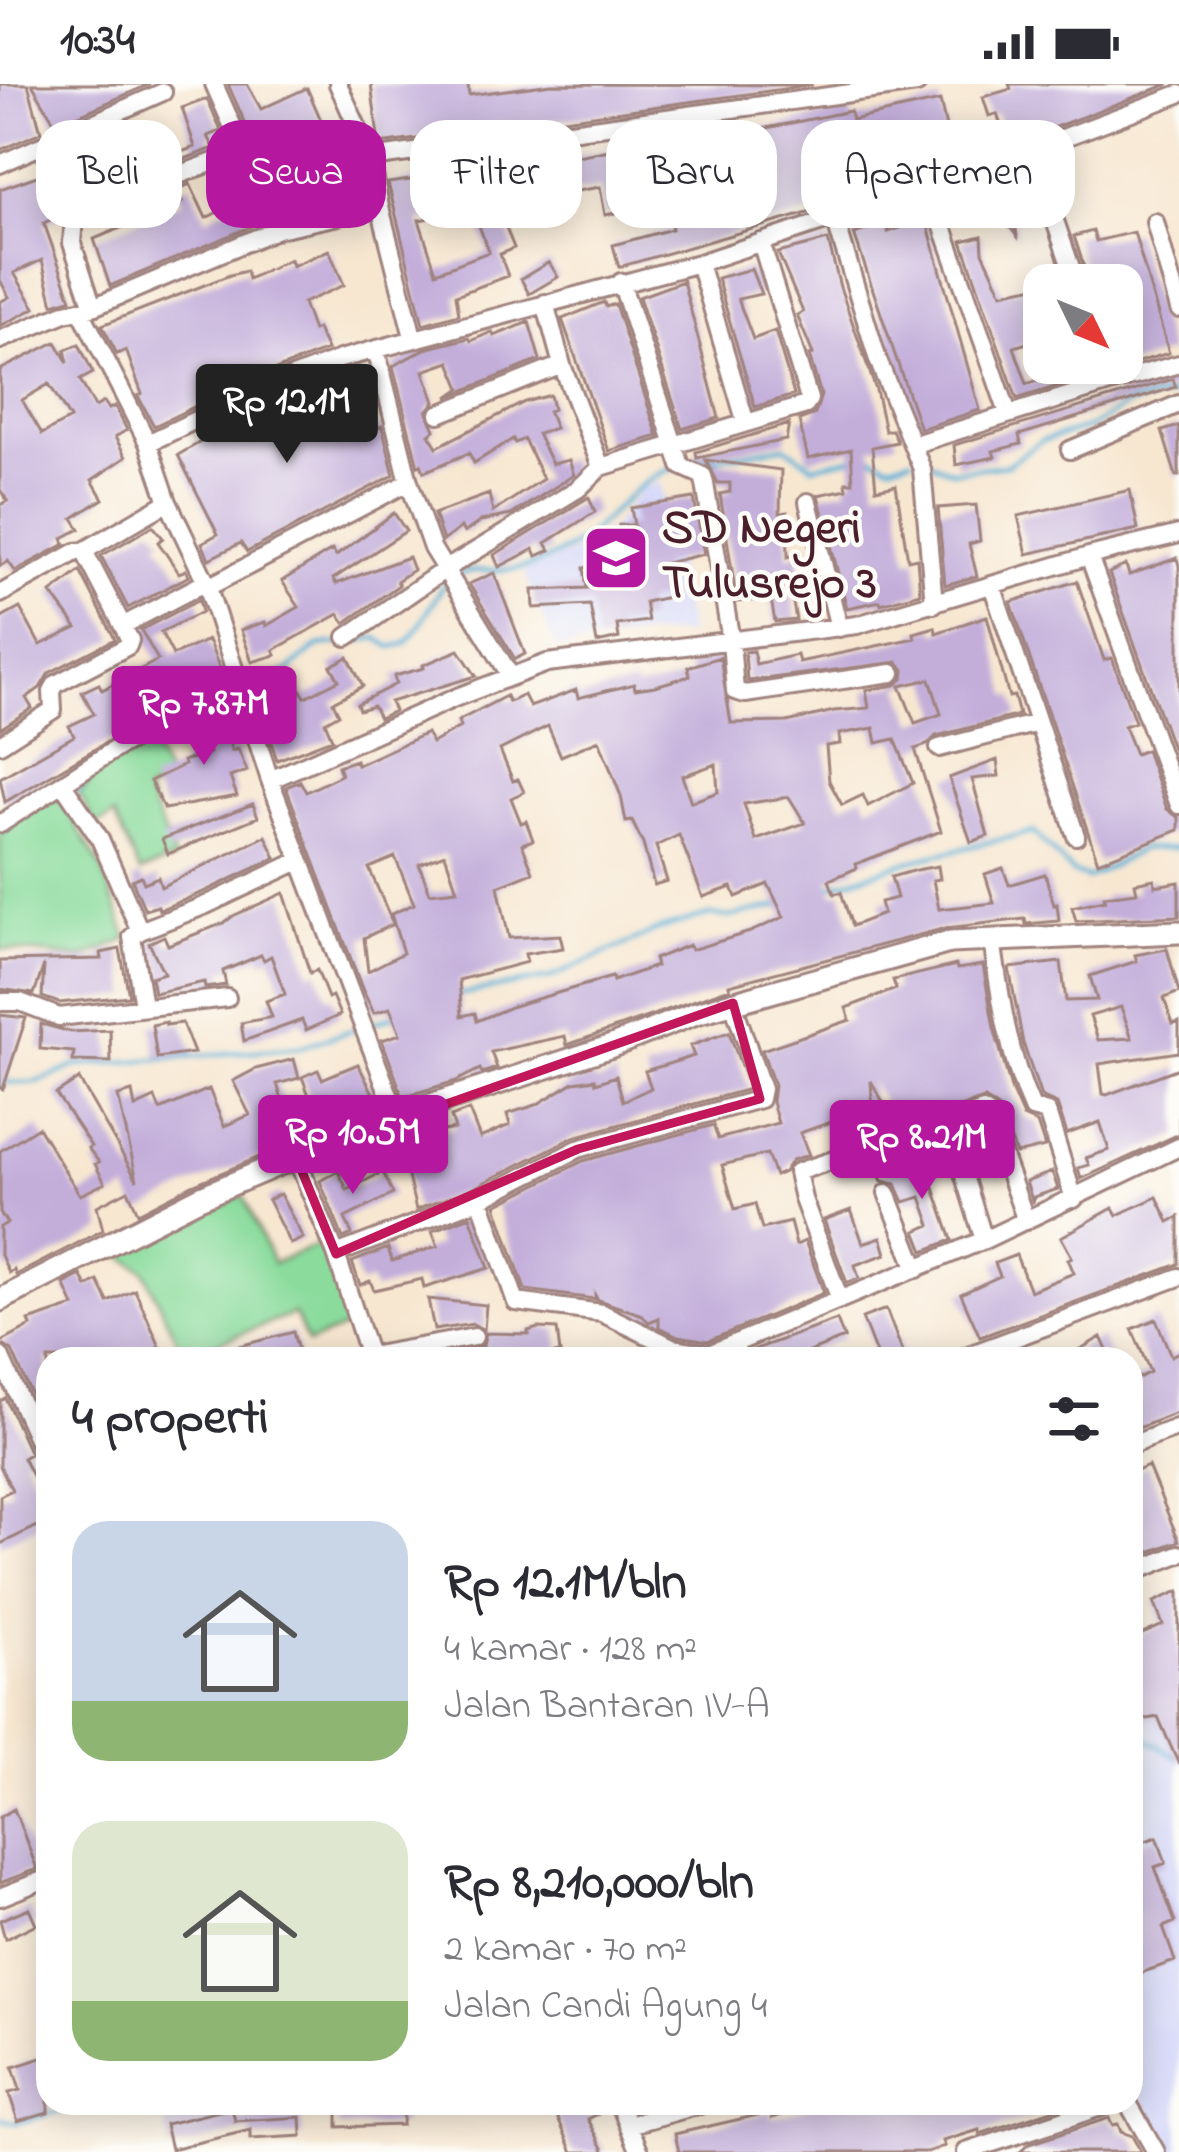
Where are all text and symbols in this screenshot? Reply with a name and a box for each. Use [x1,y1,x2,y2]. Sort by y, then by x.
text: 10:34 [60,9,135,75]
chip: Beli [36,120,182,228]
chip: Sewa [206,120,386,228]
chip: Filter [410,120,582,228]
chip: Baru [606,120,777,228]
chip: Apartemen [801,120,1075,228]
north arrow [1023,264,1143,384]
map controls [1023,264,1143,384]
pin: Rp 12.1M [163,364,411,466]
text: Rp 12.1M [223,374,351,431]
place label: SD Negeri Tulusrejo 3 [662,495,877,620]
school or university icon: SD Negeri Tulusrejo 3 [581,523,651,593]
pin: Rp 7.87M [80,666,328,768]
text: Rp 7.87M [139,676,269,733]
pin: Rp 10.5M [229,1095,477,1197]
pin: Rp 8.21M [798,1100,1046,1202]
text: Rp 10.5M [285,1105,421,1162]
text: Rp 8.21M [857,1110,987,1167]
text: 4 properti [72,1382,269,1457]
icon: filters [1041,1386,1107,1452]
text: Rp 12.1M/bln [444,1547,687,1622]
icon: home [168,1569,312,1713]
text: 4 kamar · 128 m² [444,1622,697,1679]
text: Jalan Bantaran IV-A [444,1679,770,1736]
text: Rp 8,210,000/bln [444,1847,754,1922]
icon: home [168,1869,312,2013]
text: 2 kamar · 70 m² [444,1922,687,1979]
text: Jalan Candi Agung 4 [444,1979,767,2036]

